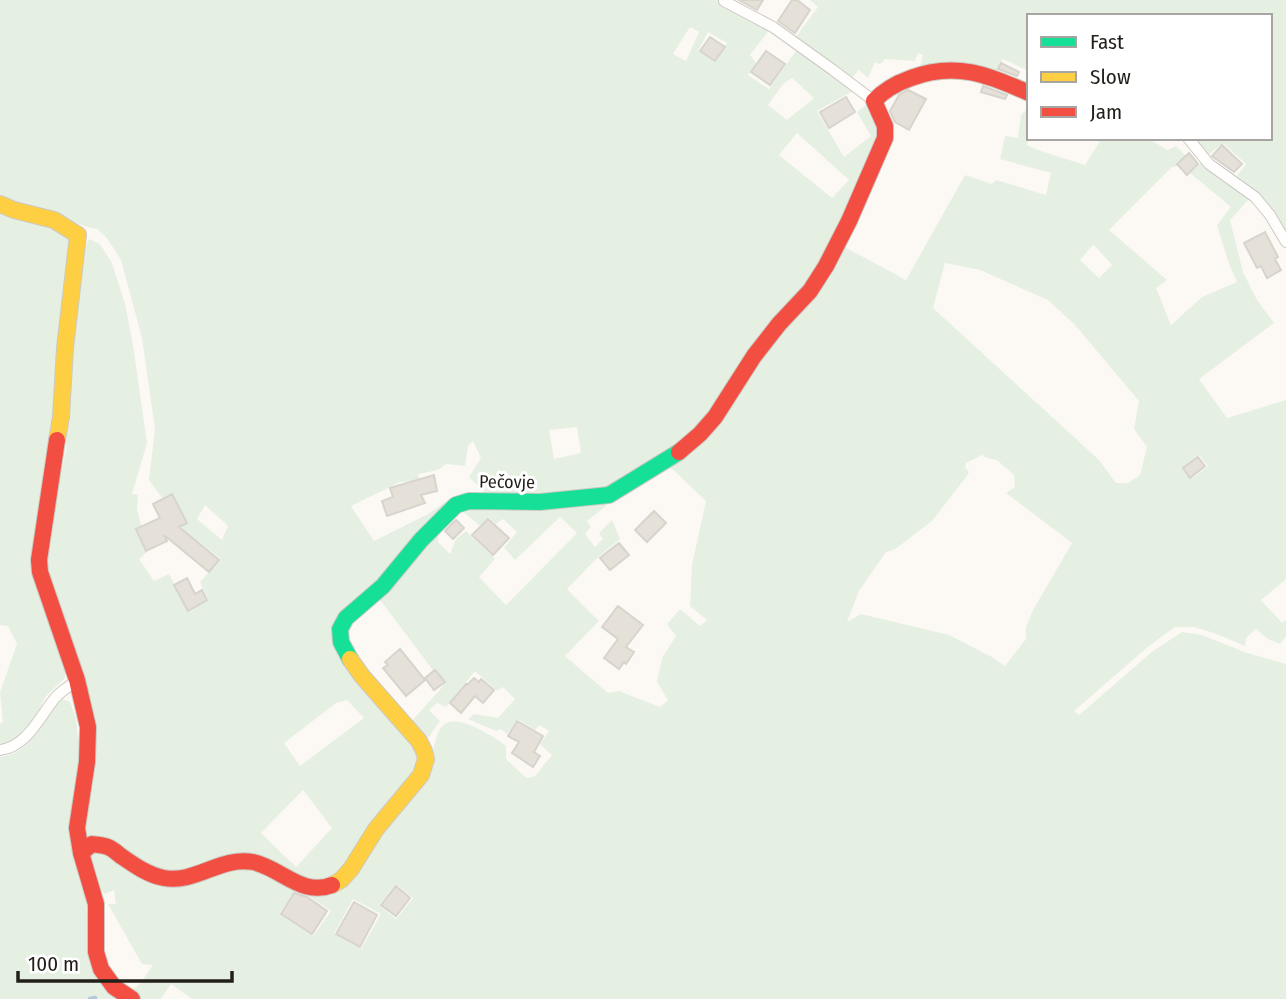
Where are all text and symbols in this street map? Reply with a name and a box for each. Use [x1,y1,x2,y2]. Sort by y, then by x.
legend [1027,14,1272,140]
text: Fast [1090,29,1124,55]
text: Slow [1090,64,1131,90]
text: Jam [1090,99,1122,125]
street label: Pečovje [479,471,535,493]
scale bar [18,940,231,984]
text: 100 m [28,951,79,977]

